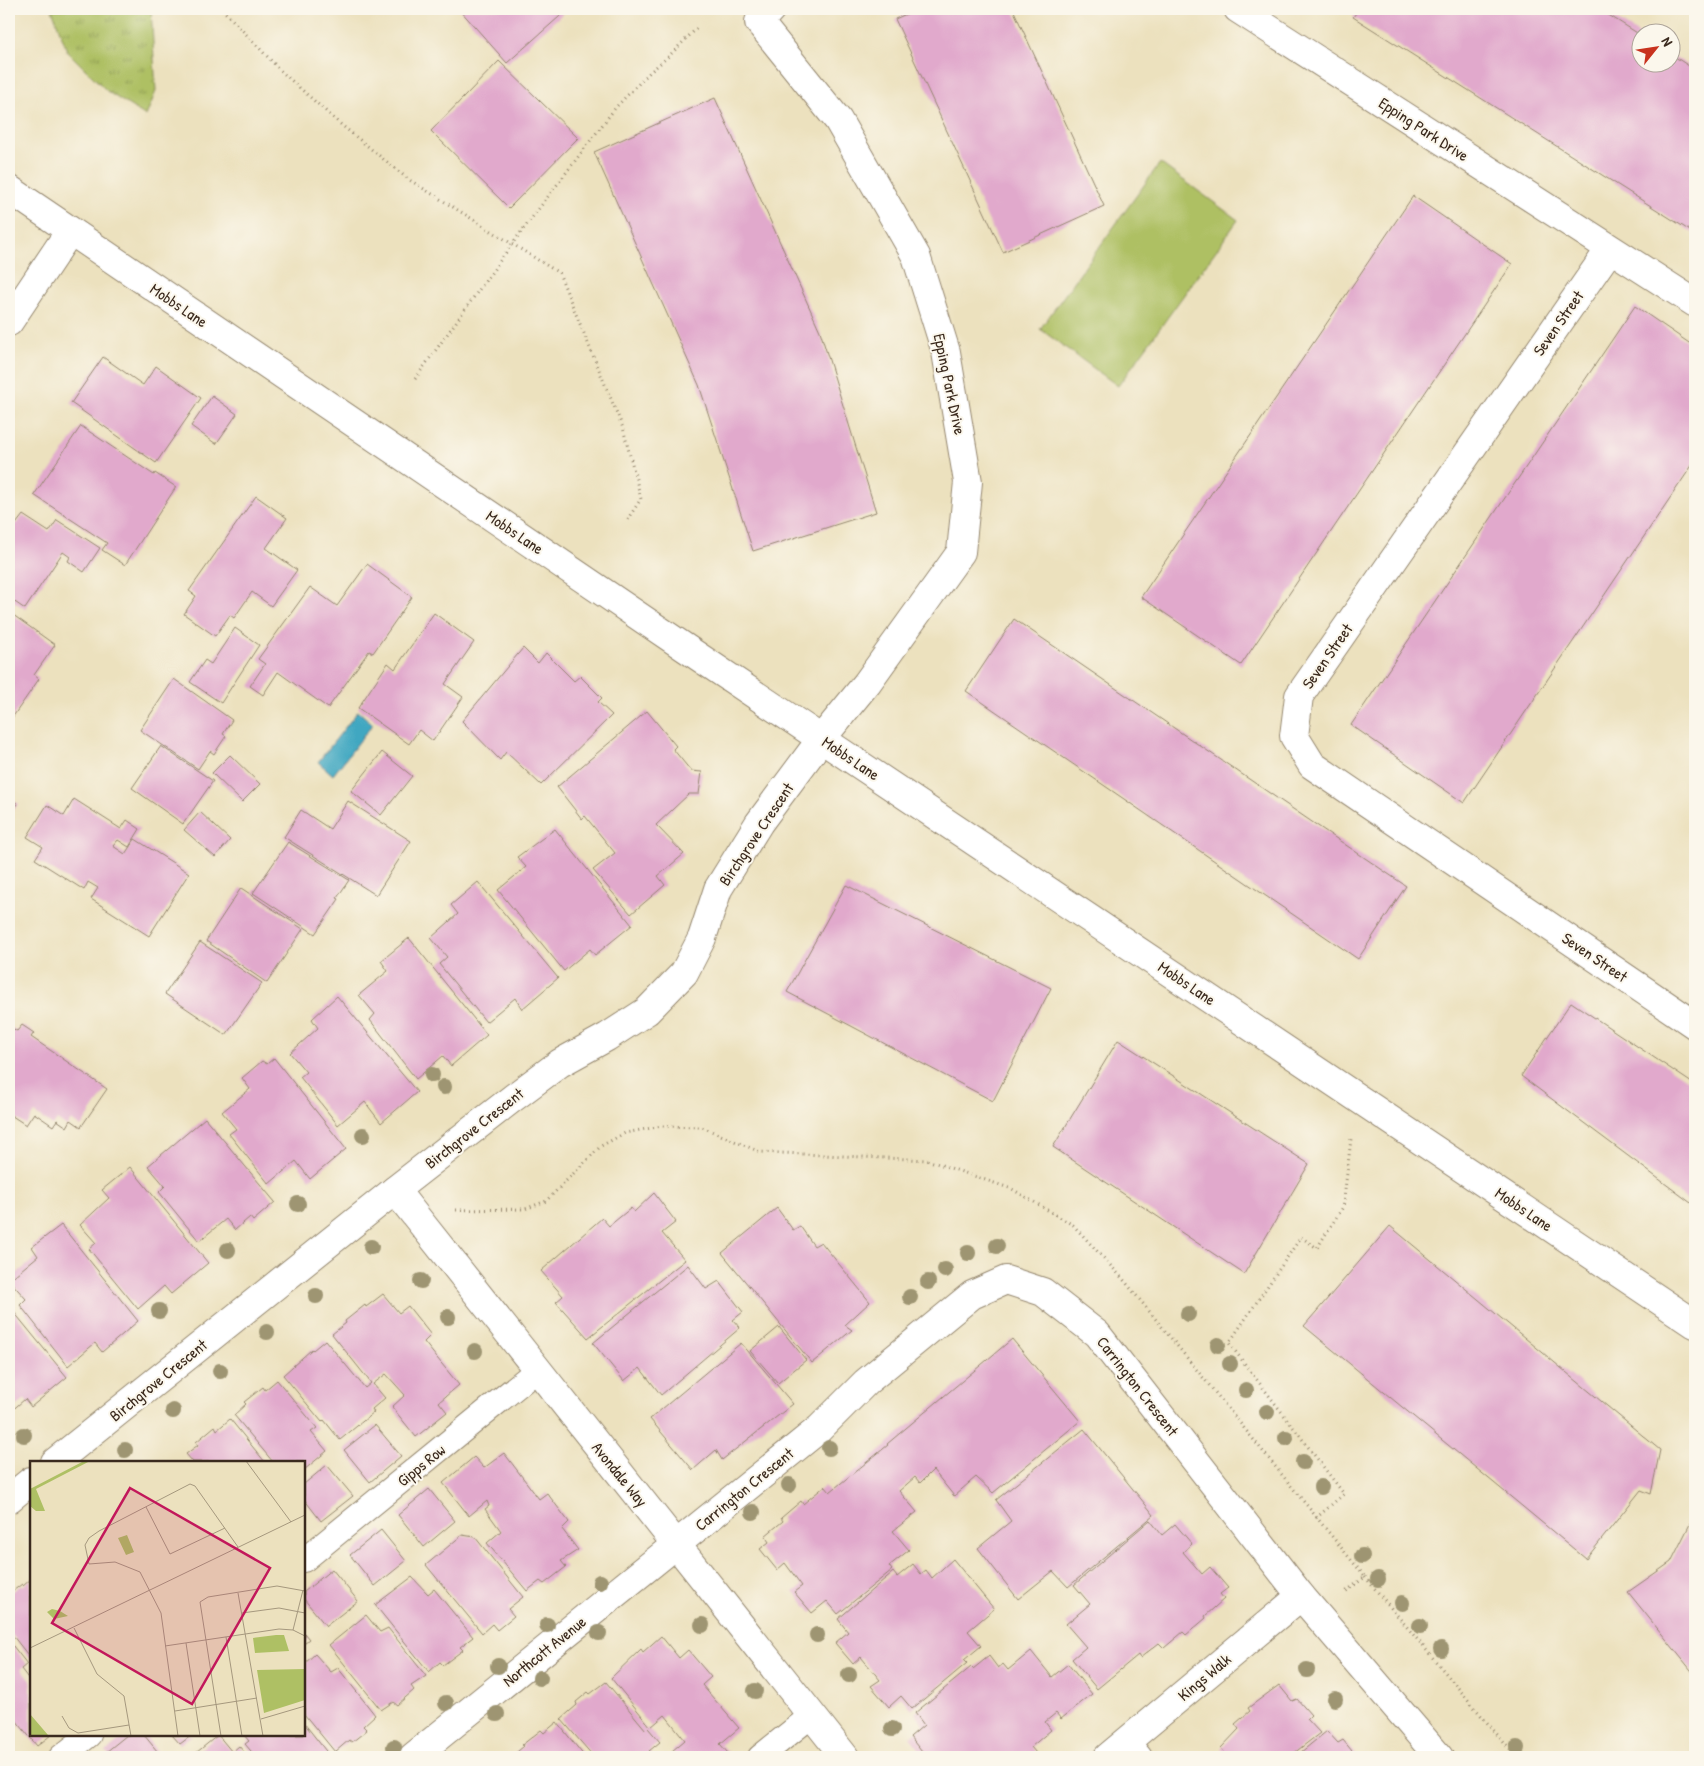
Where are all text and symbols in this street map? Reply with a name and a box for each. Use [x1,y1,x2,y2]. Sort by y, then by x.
north arrow [1632,22,1682,72]
text: N [1658,33,1678,50]
street label: Epping Park Drive [1375,92,1474,167]
street label: Mobbs Lane [146,278,213,333]
street label: Seven Street [1528,286,1589,360]
street label: Epping Park Drive [929,331,972,437]
street label: Mobbs Lane [482,505,549,560]
street label: Seven Street [1297,619,1358,693]
street label: Mobbs Lane [818,731,885,786]
street label: Birchgrove Crescent [713,778,799,890]
street label: Seven Street [1558,927,1633,987]
street label: Mobbs Lane [1154,956,1221,1011]
street label: Birchgrove Crescent [420,1082,528,1174]
street label: Mobbs Lane [1491,1182,1558,1237]
street label: Carrington Crescent [1092,1332,1184,1441]
street label: Birchgrove Crescent [105,1333,212,1426]
street label: Avondale Way [587,1437,653,1511]
street label: Gipps Row [392,1439,450,1491]
street label: Carrington Crescent [690,1442,798,1536]
inset map [30,1461,305,1736]
street label: Northcott Avenue [498,1610,591,1691]
street label: Kings Walk [1173,1648,1236,1706]

